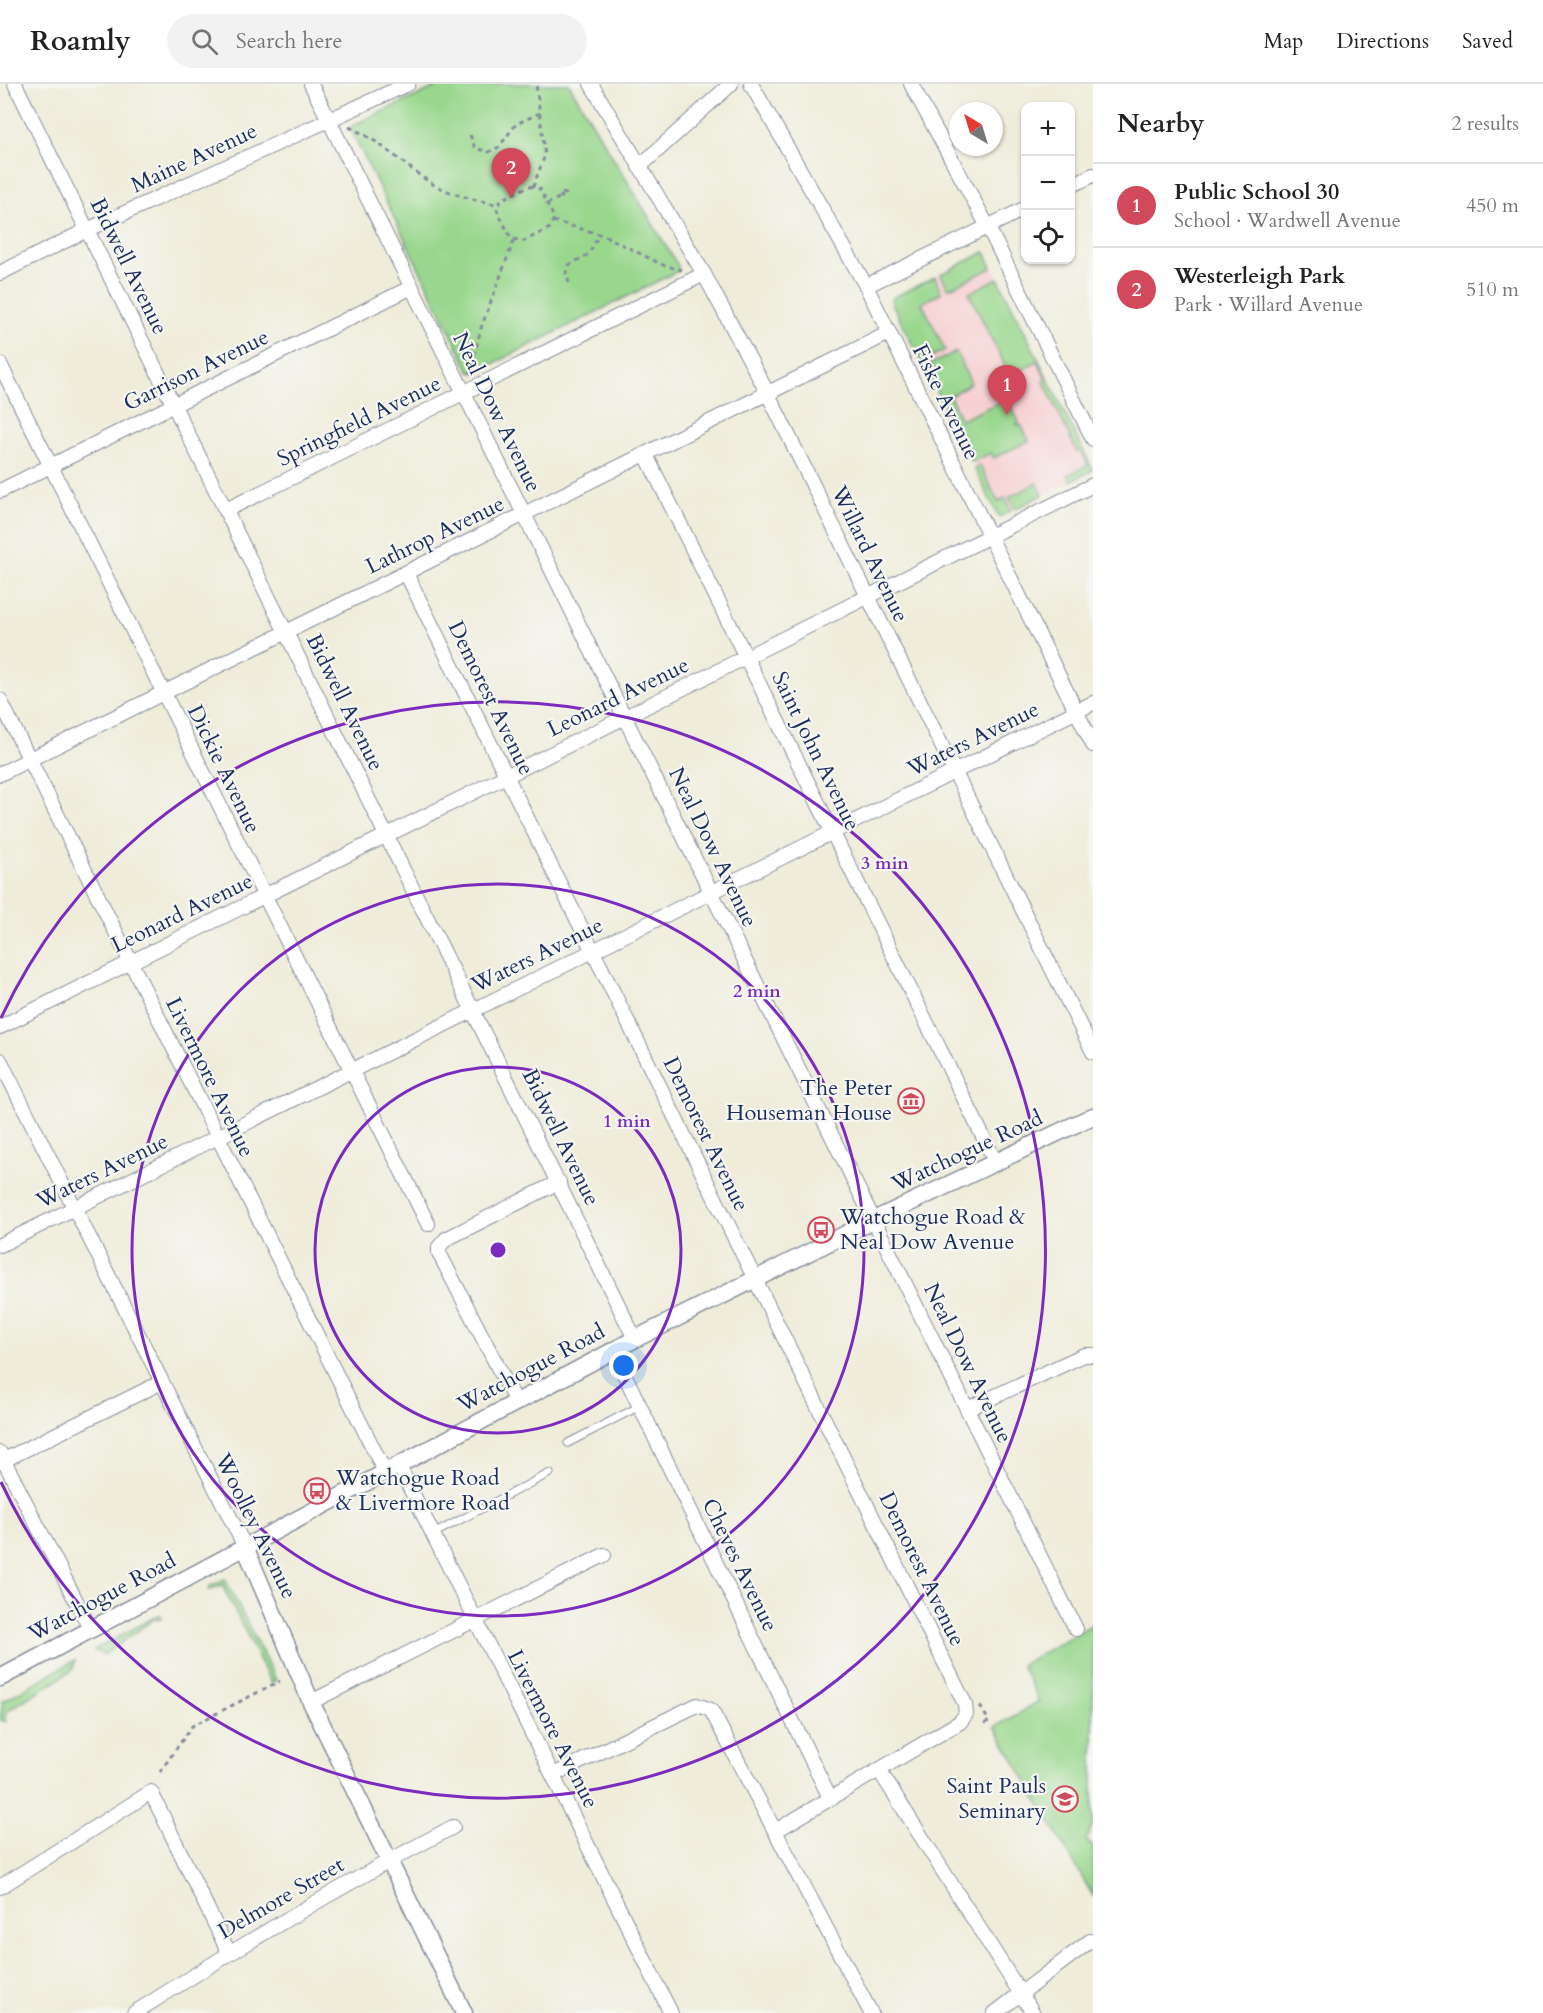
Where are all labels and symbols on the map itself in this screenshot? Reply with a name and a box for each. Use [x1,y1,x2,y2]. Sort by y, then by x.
north arrow [949,102,1003,156]
street label: Maine Avenue [126,116,262,200]
pin: 2 [492,148,530,198]
street label: Bidwell Avenue [83,192,175,340]
street label: Garrison Avenue [118,322,274,418]
street label: Neal Dow Avenue [445,327,549,497]
street label: Fiske Avenue [905,339,987,465]
pin: 1 [988,366,1026,415]
street label: Springfield Avenue [272,368,446,474]
street label: Willard Avenue [824,480,916,627]
street label: Lathrop Avenue [361,488,509,582]
street label: Demorest Avenue [441,616,541,780]
street label: Bidwell Avenue [299,628,391,776]
street label: Leonard Avenue [542,650,694,744]
street label: Saint John Avenue [765,667,867,835]
street label: Waters Avenue [901,694,1044,784]
street label: Dickie Avenue [180,700,268,838]
street label: Neal Dow Avenue [661,762,765,932]
text: 3 min [861,851,909,876]
street label: Leonard Avenue [106,866,258,960]
street label: Waters Avenue [465,910,608,1000]
text: 2 min [733,979,781,1004]
street label: Livermore Avenue [158,992,262,1162]
street label: Demorest Avenue [656,1052,756,1216]
street label: Bidwell Avenue [515,1063,607,1211]
place label: The Peter Houseman House [726,1073,893,1128]
museum icon: The Peter Houseman House [896,1086,926,1116]
street label: Watchogue Road [886,1103,1048,1200]
text: 1 min [603,1109,651,1134]
street label: Waters Avenue [30,1126,173,1216]
place label: Watchogue Road & Neal Dow Avenue [839,1202,1026,1257]
bus stop icon: Watchogue Road & Neal Dow Avenue [806,1215,836,1245]
centre of rings [488,1240,508,1260]
street label: Neal Dow Avenue [916,1278,1020,1448]
street label: Watchogue Road [451,1316,610,1420]
your location [609,1351,638,1380]
street label: Woolley Avenue [207,1447,304,1604]
place label: Watchogue Road & Livermore Road [335,1463,510,1518]
bus stop icon: Watchogue Road & Livermore Road [302,1476,332,1506]
street label: Demorest Avenue [872,1487,972,1651]
street label: Cheves Avenue [695,1493,785,1637]
street label: Watchogue Road [22,1545,181,1649]
street label: Livermore Avenue [500,1644,606,1814]
place label: Saint Pauls Seminary [946,1771,1046,1826]
school or university icon: Saint Pauls Seminary [1050,1784,1080,1814]
street label: Delmore Street [213,1850,350,1946]

